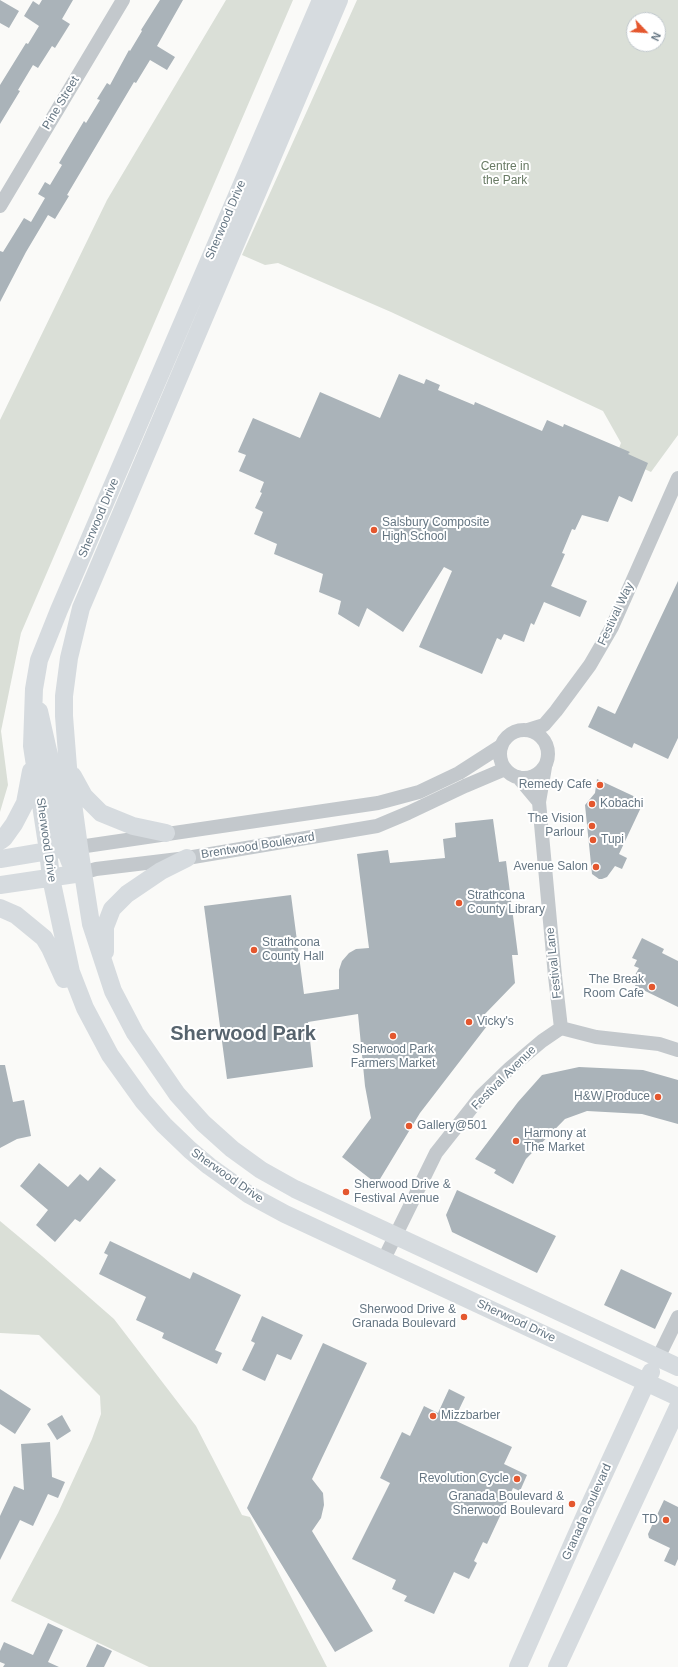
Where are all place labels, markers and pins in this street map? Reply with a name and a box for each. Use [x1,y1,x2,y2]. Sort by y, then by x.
place label: Salsbury Composite High School [382,516,489,544]
marker: Salsbury Composite High School [369,525,379,535]
place label: Remedy Cafe [519,778,592,792]
marker: Remedy Cafe [595,780,605,790]
place label: Kobachi [600,797,643,811]
marker: Kobachi [587,799,597,809]
place label: The Vision Parlour [528,812,584,840]
marker: The Vision Parlour [587,821,597,831]
place label: Tupi [601,833,624,847]
marker: Tupi [588,835,598,845]
place label: Avenue Salon [513,860,588,874]
marker: Avenue Salon [591,862,601,872]
place label: Strathcona County Library [467,889,545,917]
marker: Strathcona County Library [454,898,464,908]
place label: Strathcona County Hall [262,936,324,964]
marker: Strathcona County Hall [249,945,259,955]
place label: The Break Room Cafe [583,973,644,1001]
marker: The Break Room Cafe [647,982,657,992]
place label: Vicky's [477,1015,514,1029]
marker: Vicky's [464,1017,474,1027]
marker: Sherwood Park Farmers Market [388,1031,398,1041]
place label: Sherwood Park Farmers Market [351,1043,435,1071]
place label: H&W Produce [574,1090,650,1104]
marker: H&W Produce [653,1092,663,1102]
place label: Gallery@501 [417,1119,487,1133]
marker: Gallery@501 [404,1121,414,1131]
place label: Harmony at The Market [524,1127,586,1155]
marker: Harmony at The Market [511,1136,521,1146]
place label: Sherwood Drive & Festival Avenue [354,1178,451,1206]
marker: Sherwood Drive & Festival Avenue [341,1187,351,1197]
place label: Sherwood Drive & Granada Boulevard [352,1303,456,1331]
marker: Sherwood Drive & Granada Boulevard [459,1312,469,1322]
place label: Mizzbarber [441,1409,500,1423]
marker: Mizzbarber [428,1411,438,1421]
place label: Revolution Cycle [419,1472,509,1486]
marker: Revolution Cycle [512,1474,522,1484]
place label: Granada Boulevard & Sherwood Boulevard [449,1490,564,1518]
marker: Granada Boulevard & Sherwood Boulevard [567,1499,577,1509]
place label: TD [642,1513,658,1527]
marker: TD [661,1515,671,1525]

